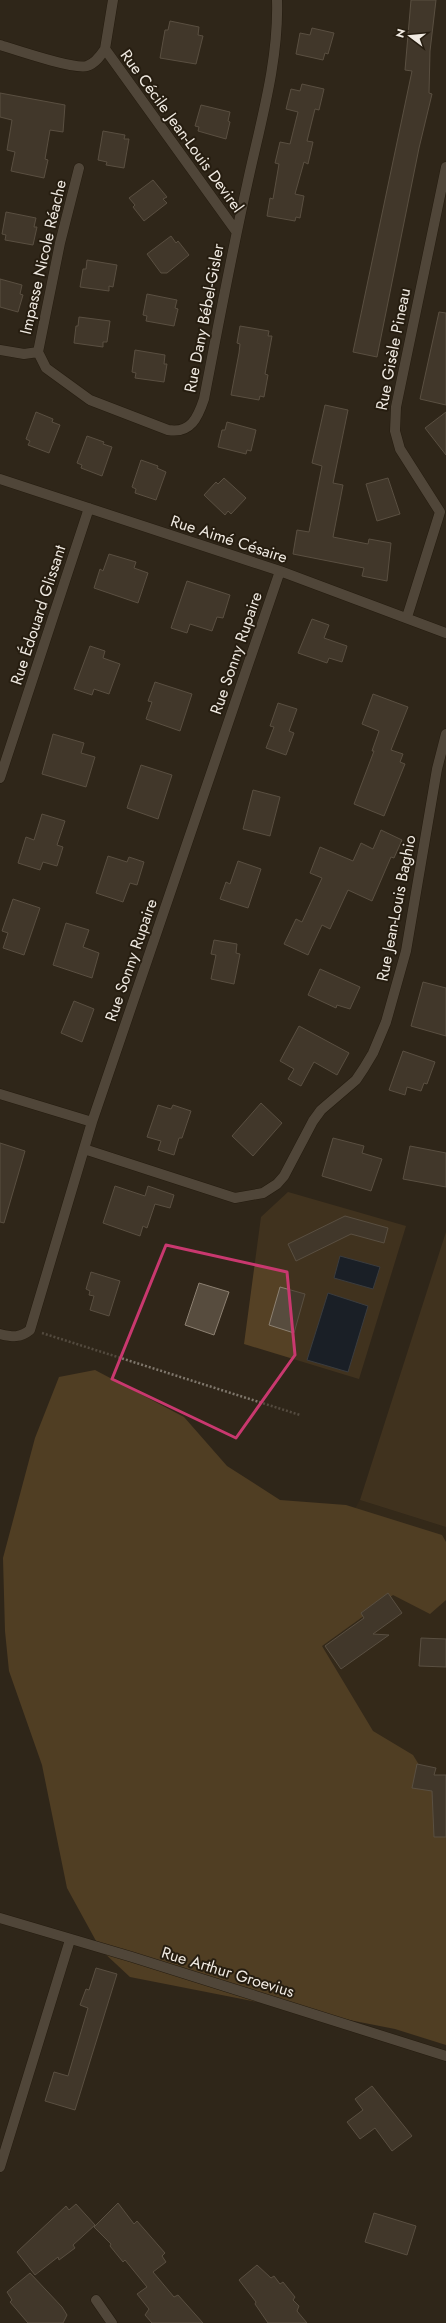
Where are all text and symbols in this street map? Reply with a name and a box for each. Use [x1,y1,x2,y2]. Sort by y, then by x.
north arrow [390,16,430,56]
text: N [391,27,409,40]
street label: Rue Cécile Jean-Louis Devirel [115,45,249,217]
street label: Impasse Nicole Réache [14,177,72,337]
street label: Rue Dany Bébel-Gisler [178,241,230,394]
street label: Rue Gisèle Pineau [370,286,416,412]
street label: Rue Aimé Césaire [168,509,290,569]
street label: Rue Édouard Glissant [5,542,71,688]
street label: Rue Sonny Rupaire [204,589,268,717]
street label: Rue Jean-Louis Baghio [371,833,422,983]
street label: Rue Sonny Rupaire [99,896,163,1024]
street label: Rue Arthur Groevius [159,1941,297,2003]

